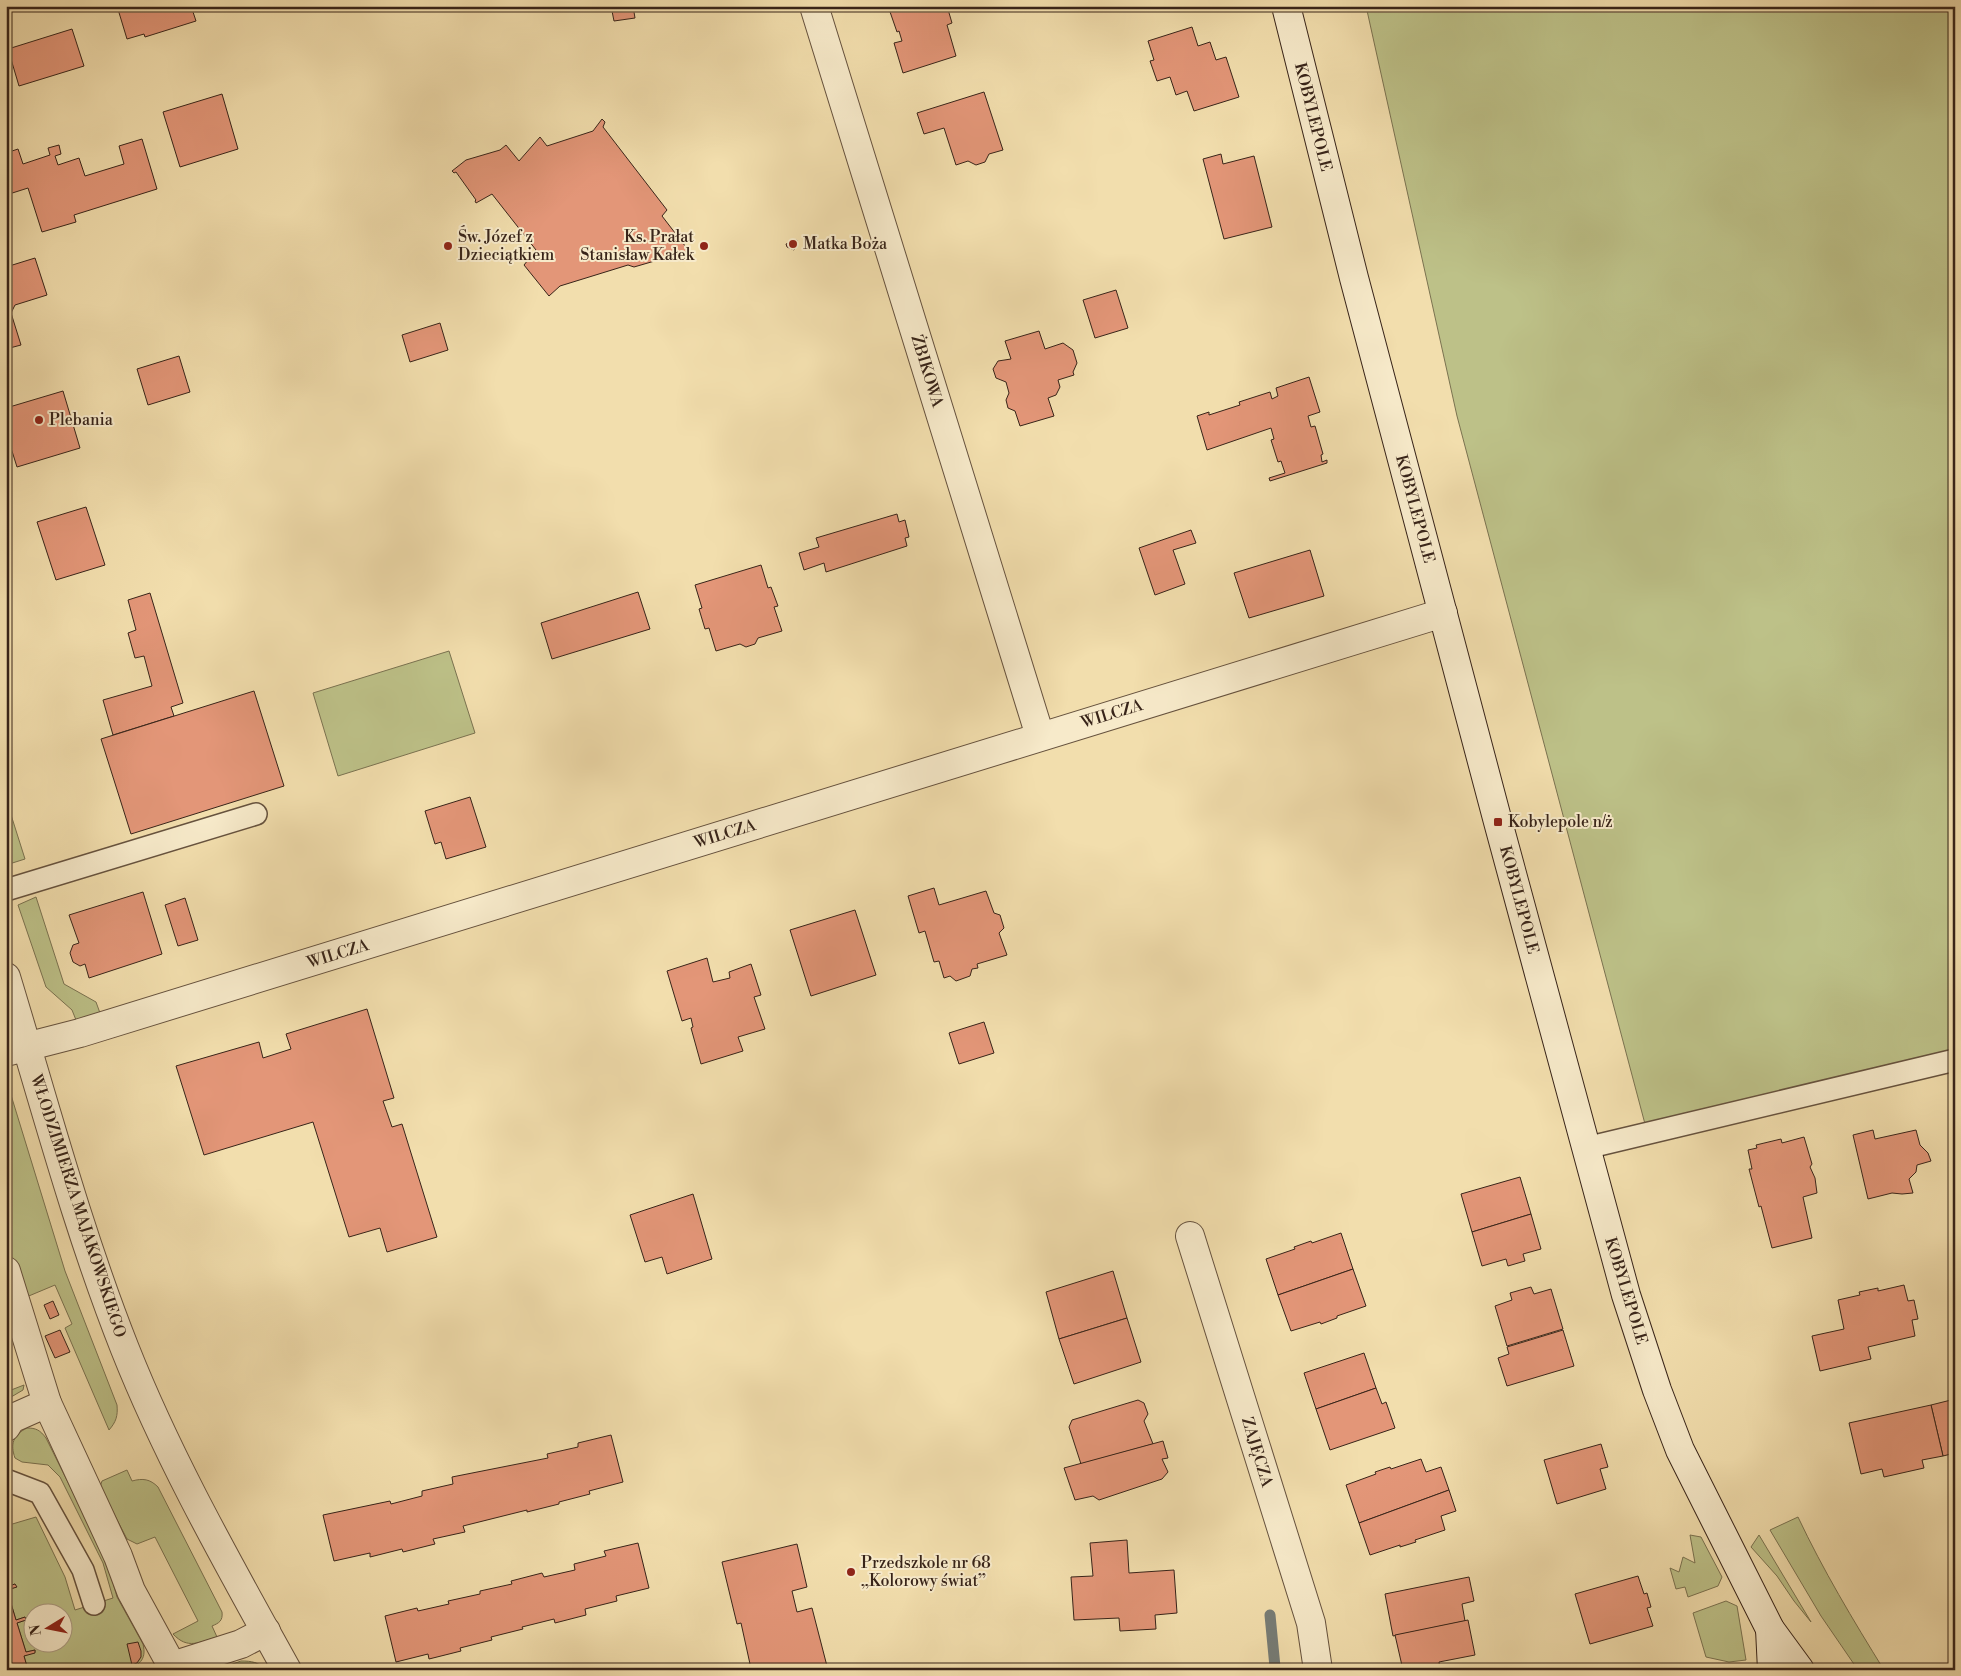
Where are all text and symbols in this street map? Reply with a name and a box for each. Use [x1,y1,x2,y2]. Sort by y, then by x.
street label: KOBYLEPOLE [1290,61,1336,173]
place label: Św. Józef z Dzieciątkiem [458,225,554,265]
place label: Ks. Prałat Stanisław Kałek [580,227,696,265]
place label: Matka Boża [803,234,888,254]
marker: Matka Boża [787,238,799,250]
marker: Św. Józef z Dzieciątkiem [442,240,454,252]
marker: Ks. Prałat Stanisław Kałek [698,240,710,252]
street label: ŻBIKOWA [907,332,950,411]
place label: Plebania [49,410,114,430]
marker: Plebania [33,414,45,426]
street label: KOBYLEPOLE [1391,453,1439,565]
street label: WILCZA [1078,695,1146,733]
place label: Kobylepole n/ż [1508,812,1613,832]
street label: WILCZA [691,815,759,853]
marker: Kobylepole n/ż [1492,816,1504,828]
street label: KOBYLEPOLE [1495,844,1543,956]
street label: WILCZA [304,935,372,973]
street label: WŁODZIMIERZA MAJAKOWSKIEGO [26,1071,130,1340]
street label: KOBYLEPOLE [1600,1235,1652,1347]
street label: ZAJĘCZA [1237,1415,1277,1490]
place label: Przedszkole nr 68 „Kolorowy świat” [861,1553,991,1591]
marker: Przedszkole nr 68 „Kolorowy świat” [845,1566,857,1578]
north arrow [22,1604,72,1654]
text: N [26,1623,46,1637]

